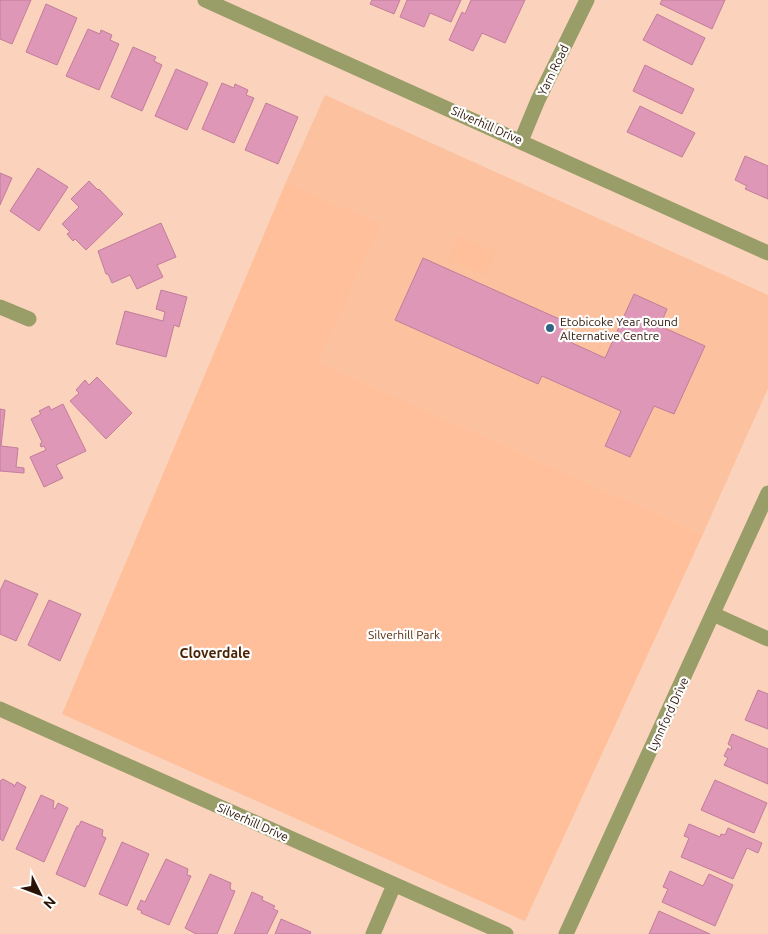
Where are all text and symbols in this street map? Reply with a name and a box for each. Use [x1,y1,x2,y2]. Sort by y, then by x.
street label: Yarn Road [535,43,571,97]
street label: Silverhill Drive [449,104,525,146]
place label: Etobicoke Year Round Alternative Centre [560,315,678,342]
marker: Etobicoke Year Round Alternative Centre [544,322,556,334]
park label: Silverhill Park [368,628,440,641]
district label: Cloverdale [180,645,250,661]
street label: Lynnford Drive [645,675,691,753]
street label: Silverhill Drive [215,801,291,843]
north arrow [15,869,65,919]
text: N [40,893,59,912]

